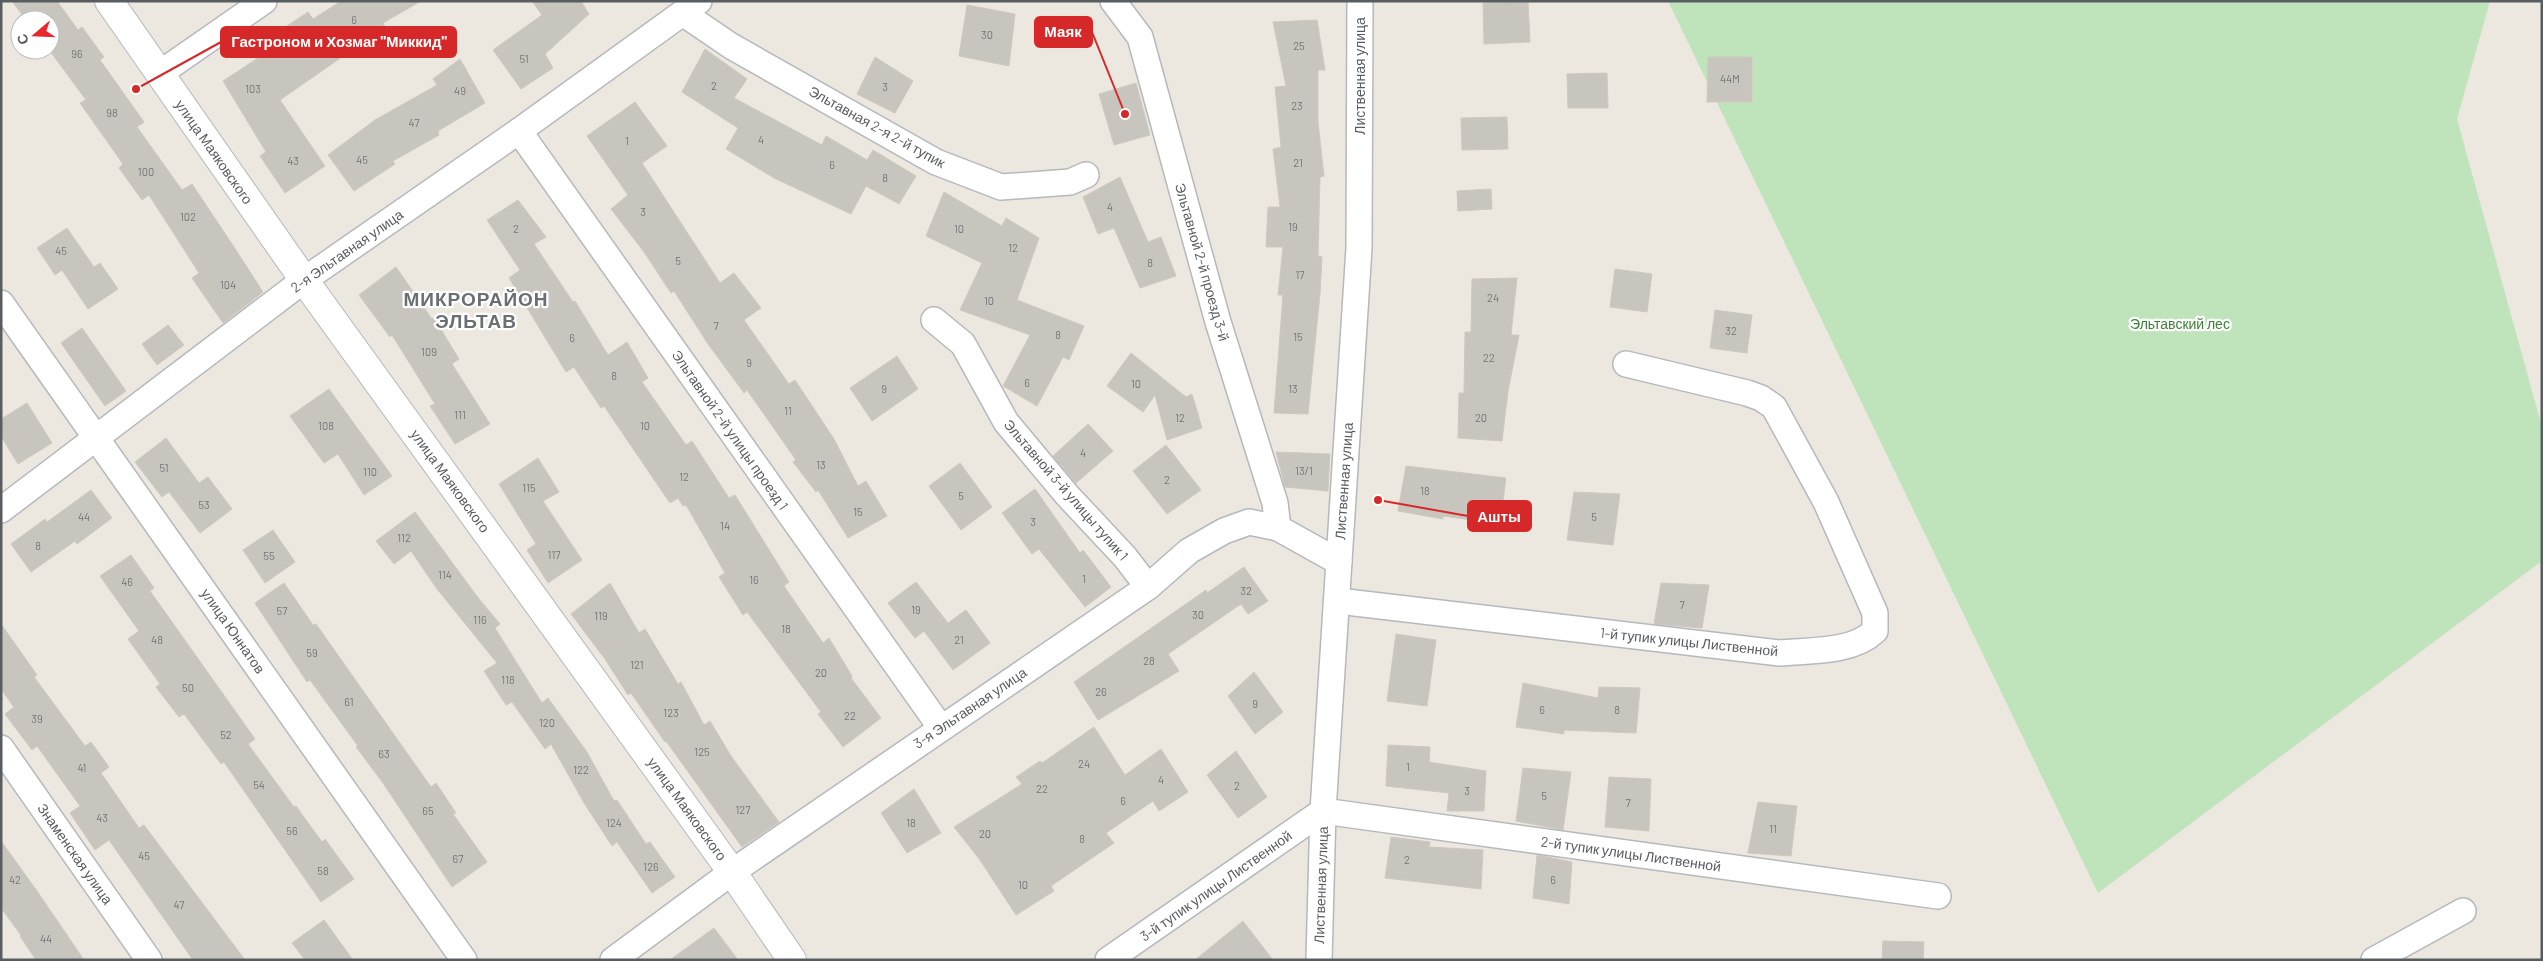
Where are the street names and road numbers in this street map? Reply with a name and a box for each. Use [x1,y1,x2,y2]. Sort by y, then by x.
street label: Лиственная улица [1351,17,1368,135]
street label: Эльтавная 2-я 2-й тупик [806,82,949,172]
street label: улица Маяковского [172,96,257,207]
street label: Эльтавной 2-й проезд 3-й [1172,181,1233,343]
street label: 2-я Эльтавная улица [287,205,406,296]
street label: Эльтавной 2-й улицы проезд 1 [669,346,792,513]
street label: Эльтавной 3-й улицы тупик 1 [1000,416,1132,564]
street label: Лиственная улица [1331,422,1356,540]
street label: улица Маяковского [407,426,494,536]
street label: улица Юннатов [198,585,269,676]
street label: 1-й тупик улицы Лиственной [1599,624,1779,659]
street label: 3-я Эльтавная улица [910,663,1030,752]
street label: улица Маяковского [644,754,731,864]
street label: Знаменская улица [34,800,117,908]
street label: Лиственная улица [1310,826,1331,944]
street label: 3-й тупик улицы Лиственной [1137,827,1295,945]
street label: 2-й тупик улицы Лиственной [1540,832,1722,875]

